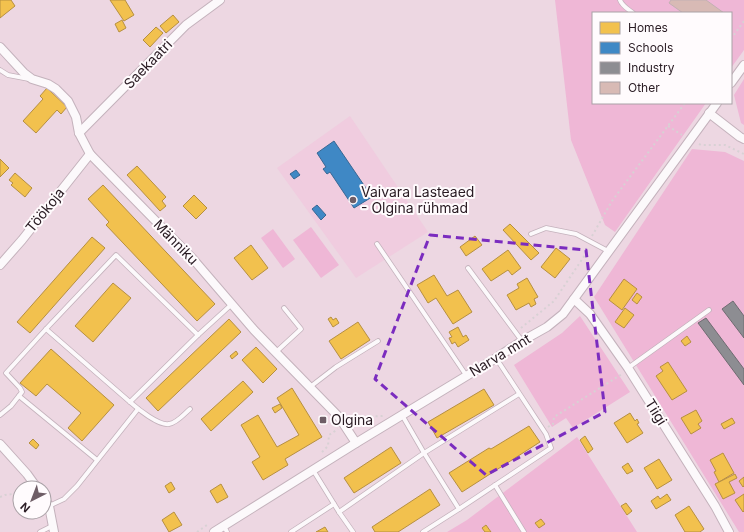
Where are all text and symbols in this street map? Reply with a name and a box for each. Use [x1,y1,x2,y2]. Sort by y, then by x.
legend [592,12,732,104]
text: Homes [628,20,668,35]
street label: Saekaatri [120,35,175,92]
text: Schools [628,40,673,55]
text: Industry [628,60,675,75]
text: Other [628,80,660,95]
place label: Vaivara Lasteaed - Olgina rühmad [361,183,474,216]
street label: Töökoja [22,184,68,235]
marker: Vaivara Lasteaed - Olgina rühmad [348,195,358,205]
street label: Männiku [151,215,202,268]
street label: Narva mnt [466,329,534,380]
street label: Tiigi [642,395,671,428]
place label: Olgina [331,411,373,428]
marker: Olgina [318,415,328,425]
north arrow [12,480,52,520]
text: N [18,499,33,515]

